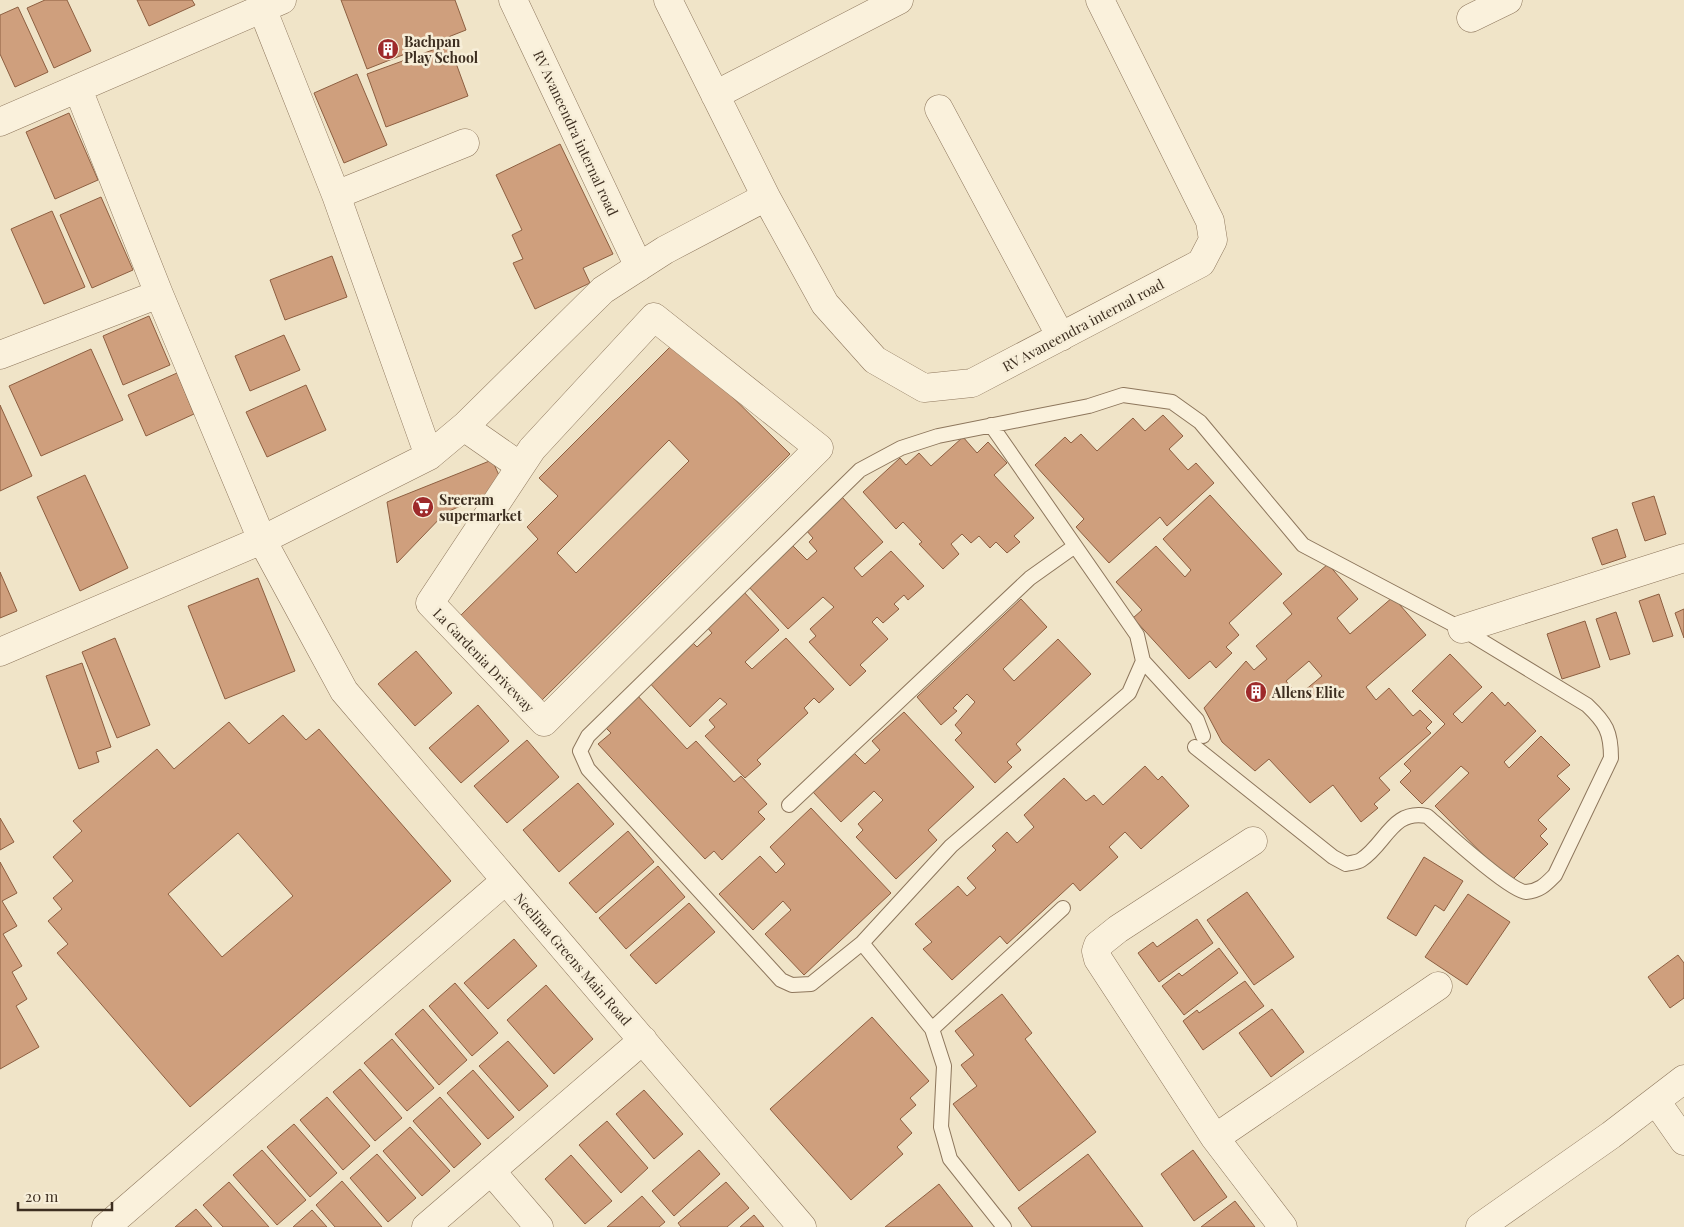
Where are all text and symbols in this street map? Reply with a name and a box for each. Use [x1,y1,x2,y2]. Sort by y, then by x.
place label: Bachpan Play School [404,32,479,67]
building icon: Bachpan Play School [376,37,400,61]
street label: RV Avaneendra internal road [529,47,623,219]
street label: RV Avaneendra internal road [999,274,1167,376]
place label: Sreeram supermarket [439,490,522,525]
supermarket icon: Sreeram supermarket [411,495,435,519]
street label: La Gardenia Driveway [429,604,539,716]
building icon: Allens Elite [1244,680,1268,704]
place label: Allens Elite [1271,683,1345,702]
street label: Neelima Greens Main Road [510,889,636,1029]
scale bar [18,1180,111,1212]
text: 20 m [25,1186,59,1206]

